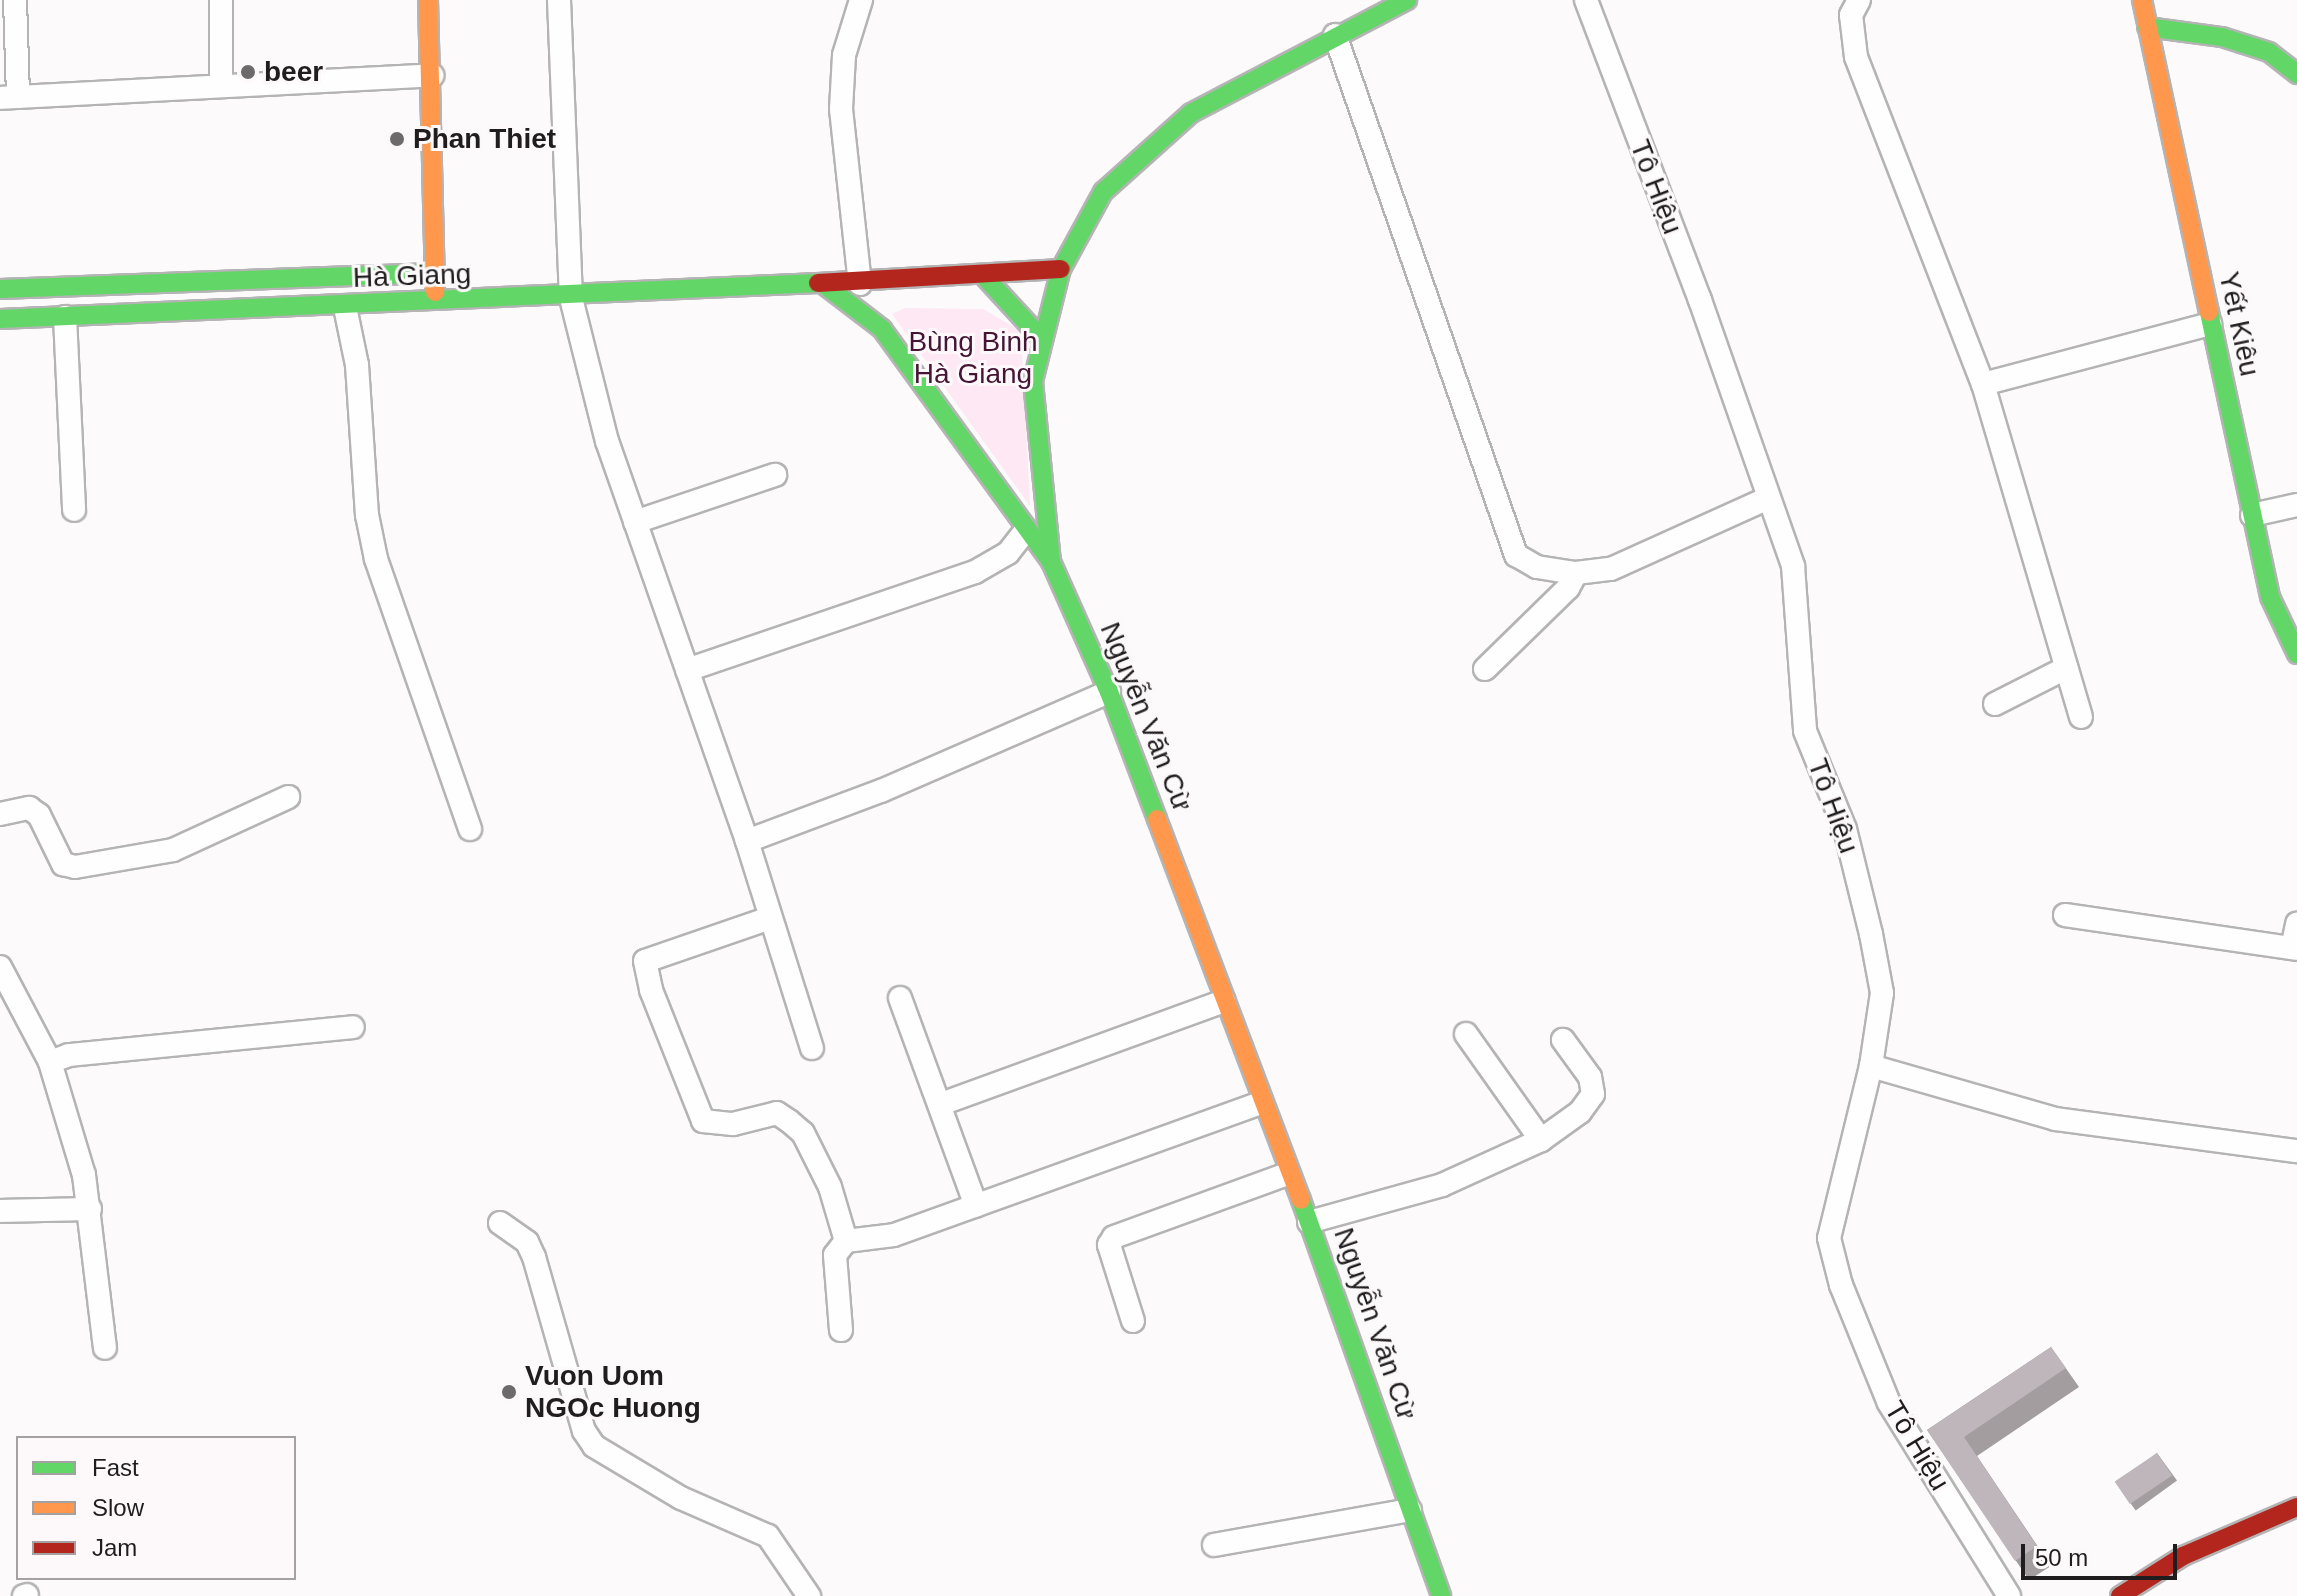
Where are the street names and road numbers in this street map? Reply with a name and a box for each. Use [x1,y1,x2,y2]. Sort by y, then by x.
street label: Tô Hiệu [1623,135,1689,239]
street label: Hà Giang [352,257,472,295]
street label: Yết Kiêu [2212,269,2266,379]
street label: Nguyễn Văn Cừ [1093,618,1199,816]
street label: Tô Hiệu [1800,754,1866,858]
street label: Nguyễn Văn Cừ [1326,1224,1424,1424]
street label: Tô Hiệu [1877,1395,1957,1497]

